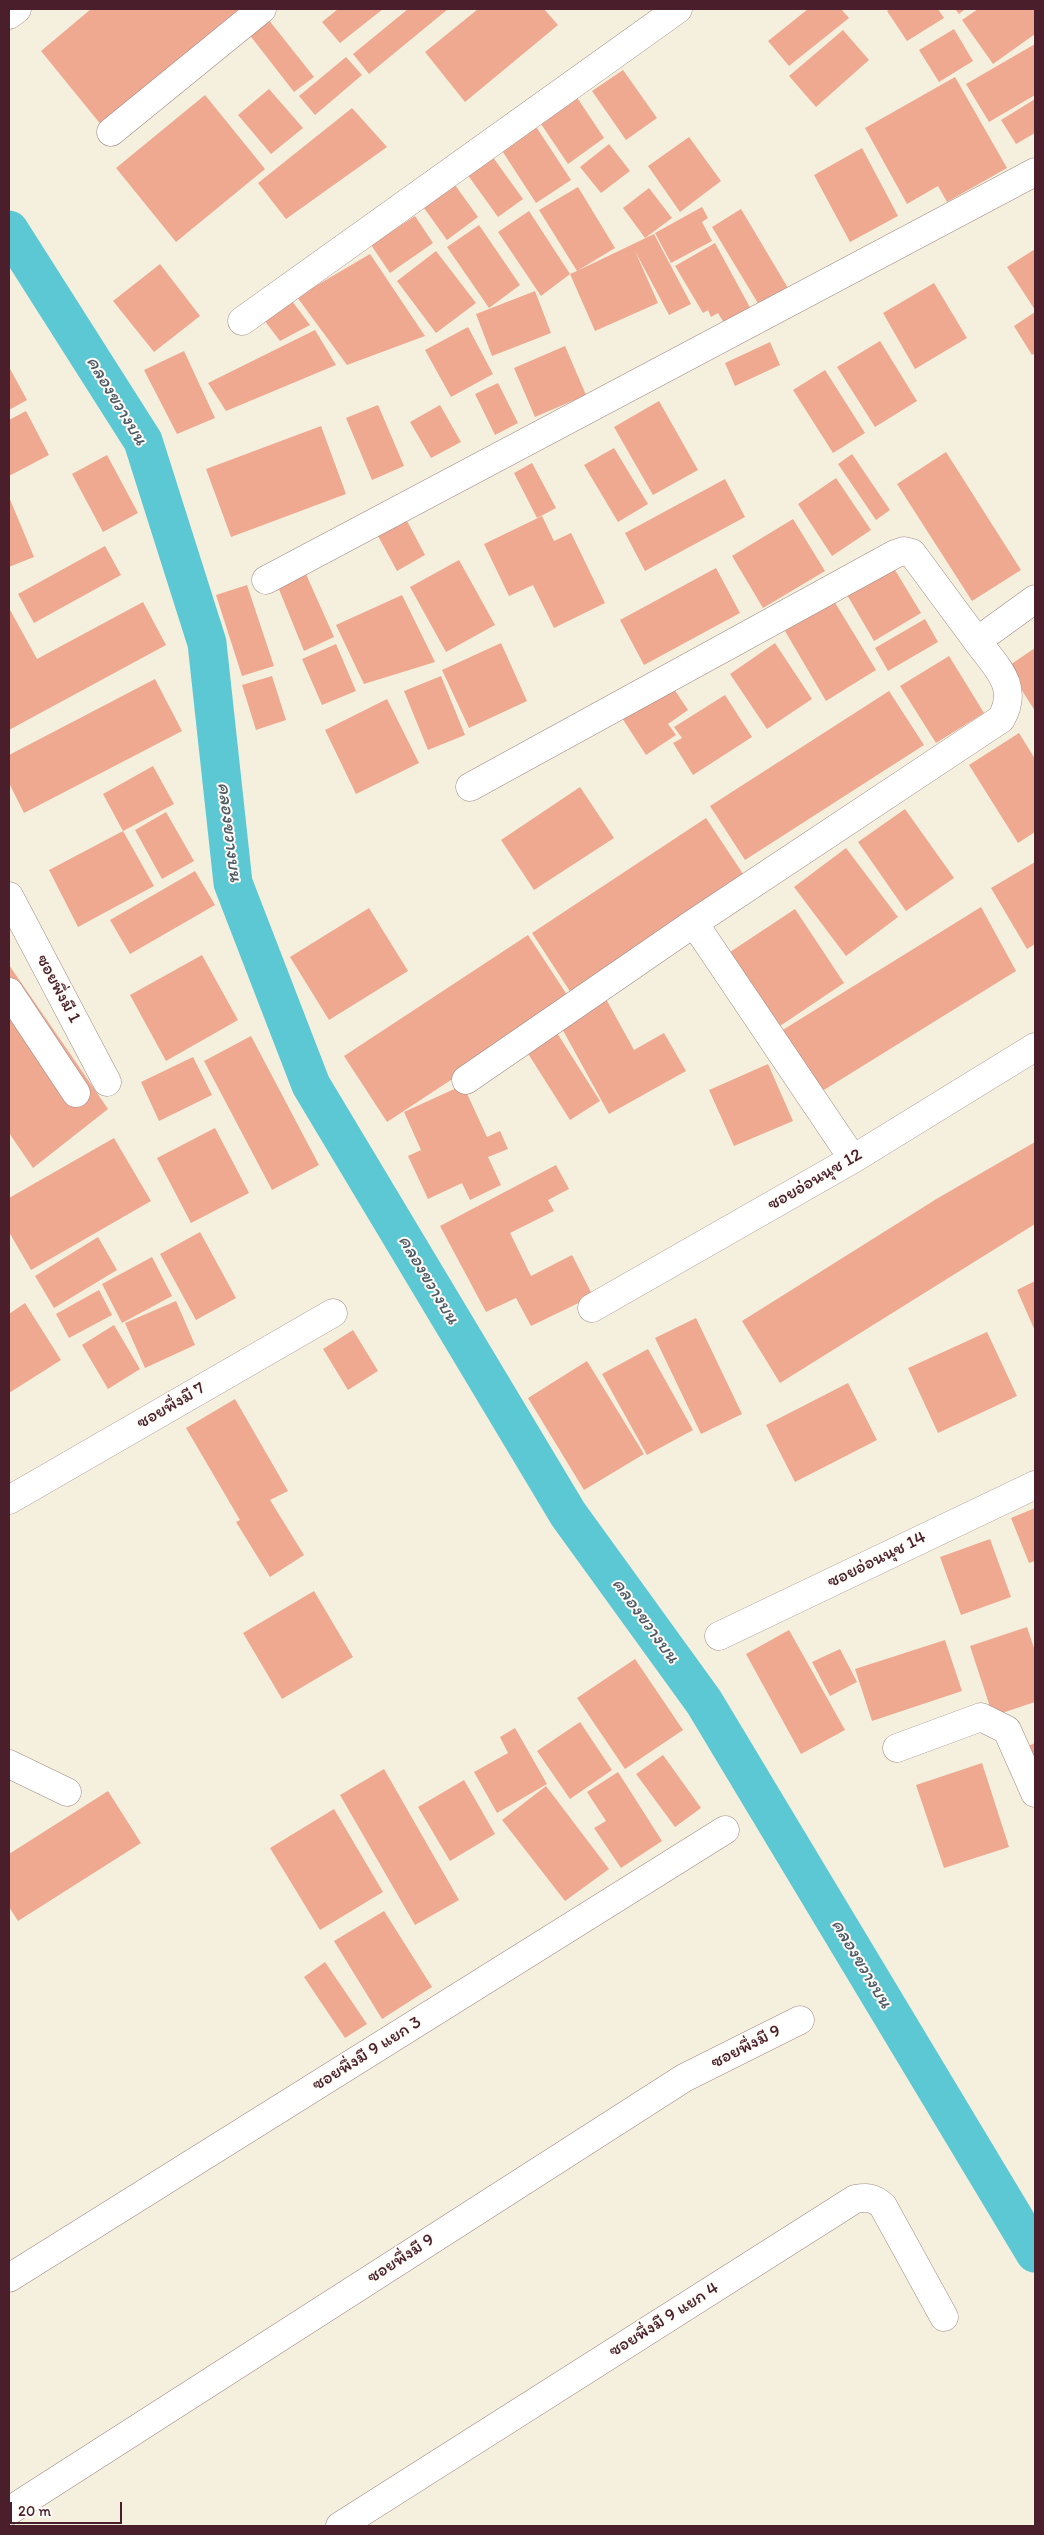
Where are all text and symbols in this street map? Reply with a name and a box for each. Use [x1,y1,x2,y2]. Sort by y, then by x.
water label: คลองขวางบน [80,352,152,450]
water label: คลองขวางบน [212,781,246,883]
street label: ซอยพึ่งมี 1 [31,951,85,1027]
street label: ซอยอ่อนนุช 12 [764,1144,866,1216]
water label: คลองขวางบน [392,1231,464,1329]
street label: ซอยพึ่งมี 7 [133,1378,209,1434]
street label: ซอยอ่อนนุช 14 [824,1527,930,1593]
water label: คลองขวางบน [606,1574,684,1668]
water label: คลองขวางบน [825,1915,897,2013]
street label: ซอยพึ่งมี 9 แยก 3 [308,2012,426,2096]
street label: ซอยพึ่งมี 9 [707,2020,785,2074]
street label: ซอยพึ่งมี 9 [363,2229,439,2289]
street label: ซอยพึ่งมี 9 แยก 4 [605,2278,723,2362]
scale bar [12,2492,125,2524]
text: 20 m [18,2502,51,2520]

